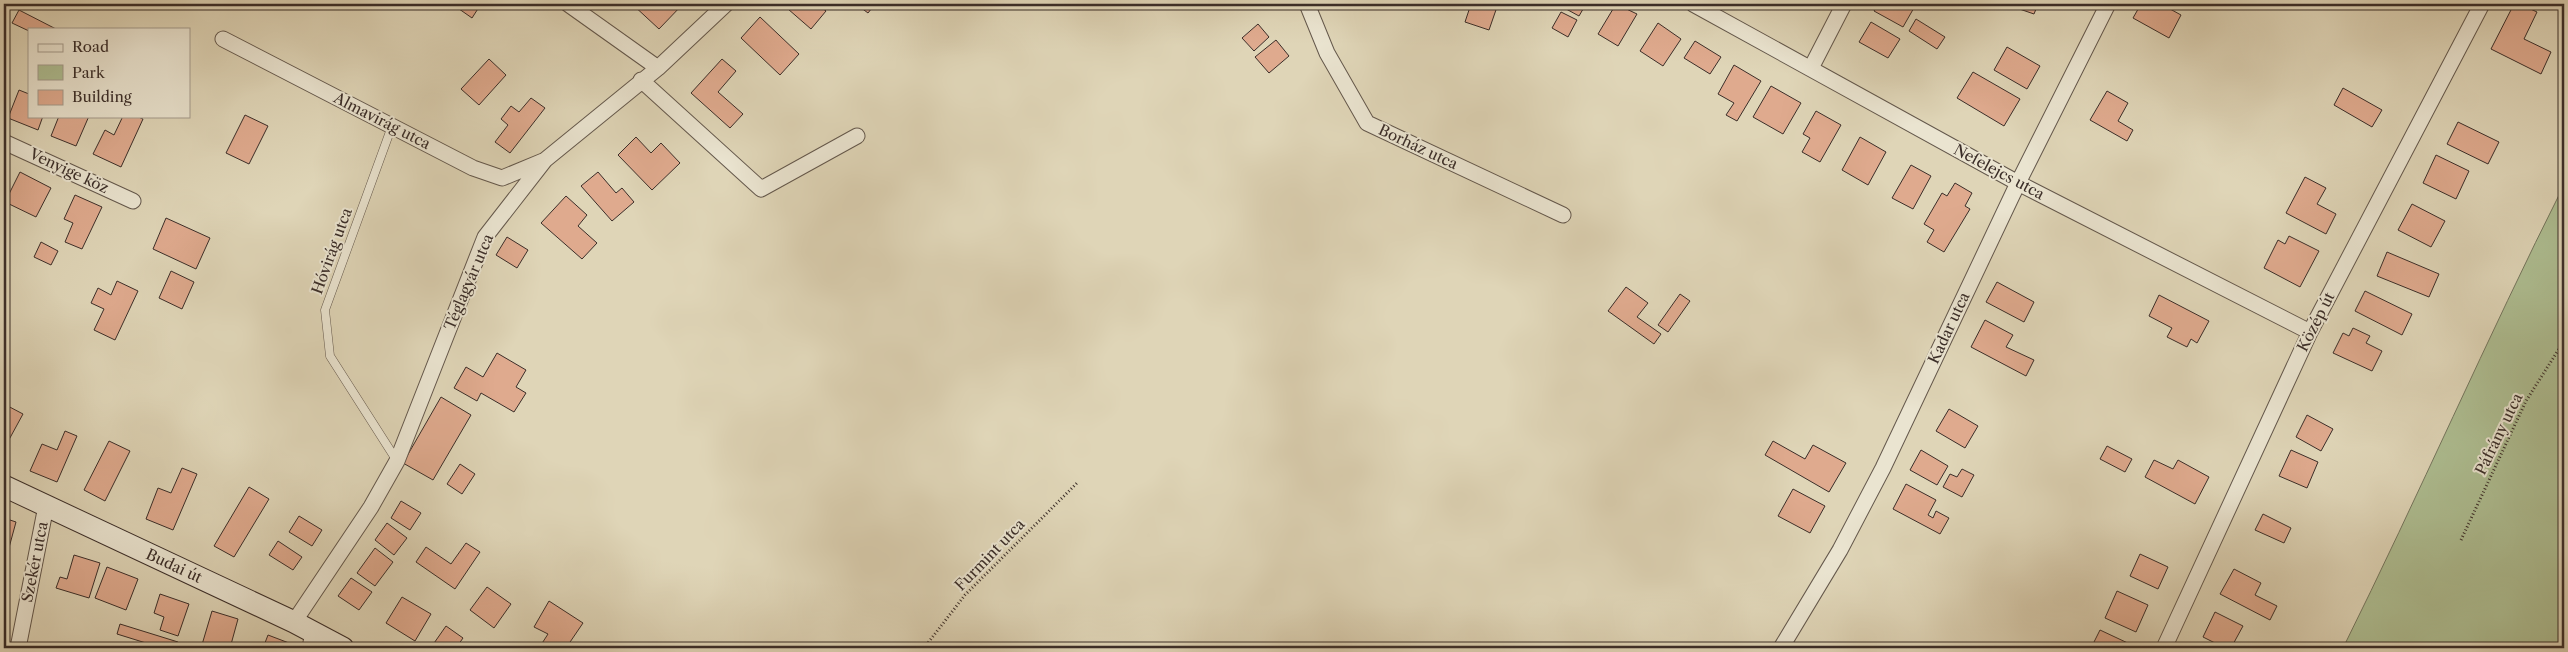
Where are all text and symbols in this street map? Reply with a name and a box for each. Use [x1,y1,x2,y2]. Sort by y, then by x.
legend [28,28,190,118]
text: Road [72,37,109,56]
text: Park [72,63,106,82]
text: Building [72,87,132,106]
street label: Almavirág utca [330,88,434,153]
street label: Borház utca [1376,120,1461,173]
street label: Nefelejcs utca [1951,140,2048,203]
street label: Venyige köz [26,144,112,197]
street label: Hóvirág utca [307,205,356,297]
street label: Téglagyár utca [440,231,497,333]
street label: Közép út [2293,288,2339,355]
street label: Kadar utca [1924,289,1973,367]
street label: Páfrány utca [2471,390,2526,478]
street label: Furmint utca [951,515,1029,595]
street label: Szekér utca [17,520,52,604]
street label: Budai út [143,544,206,587]

